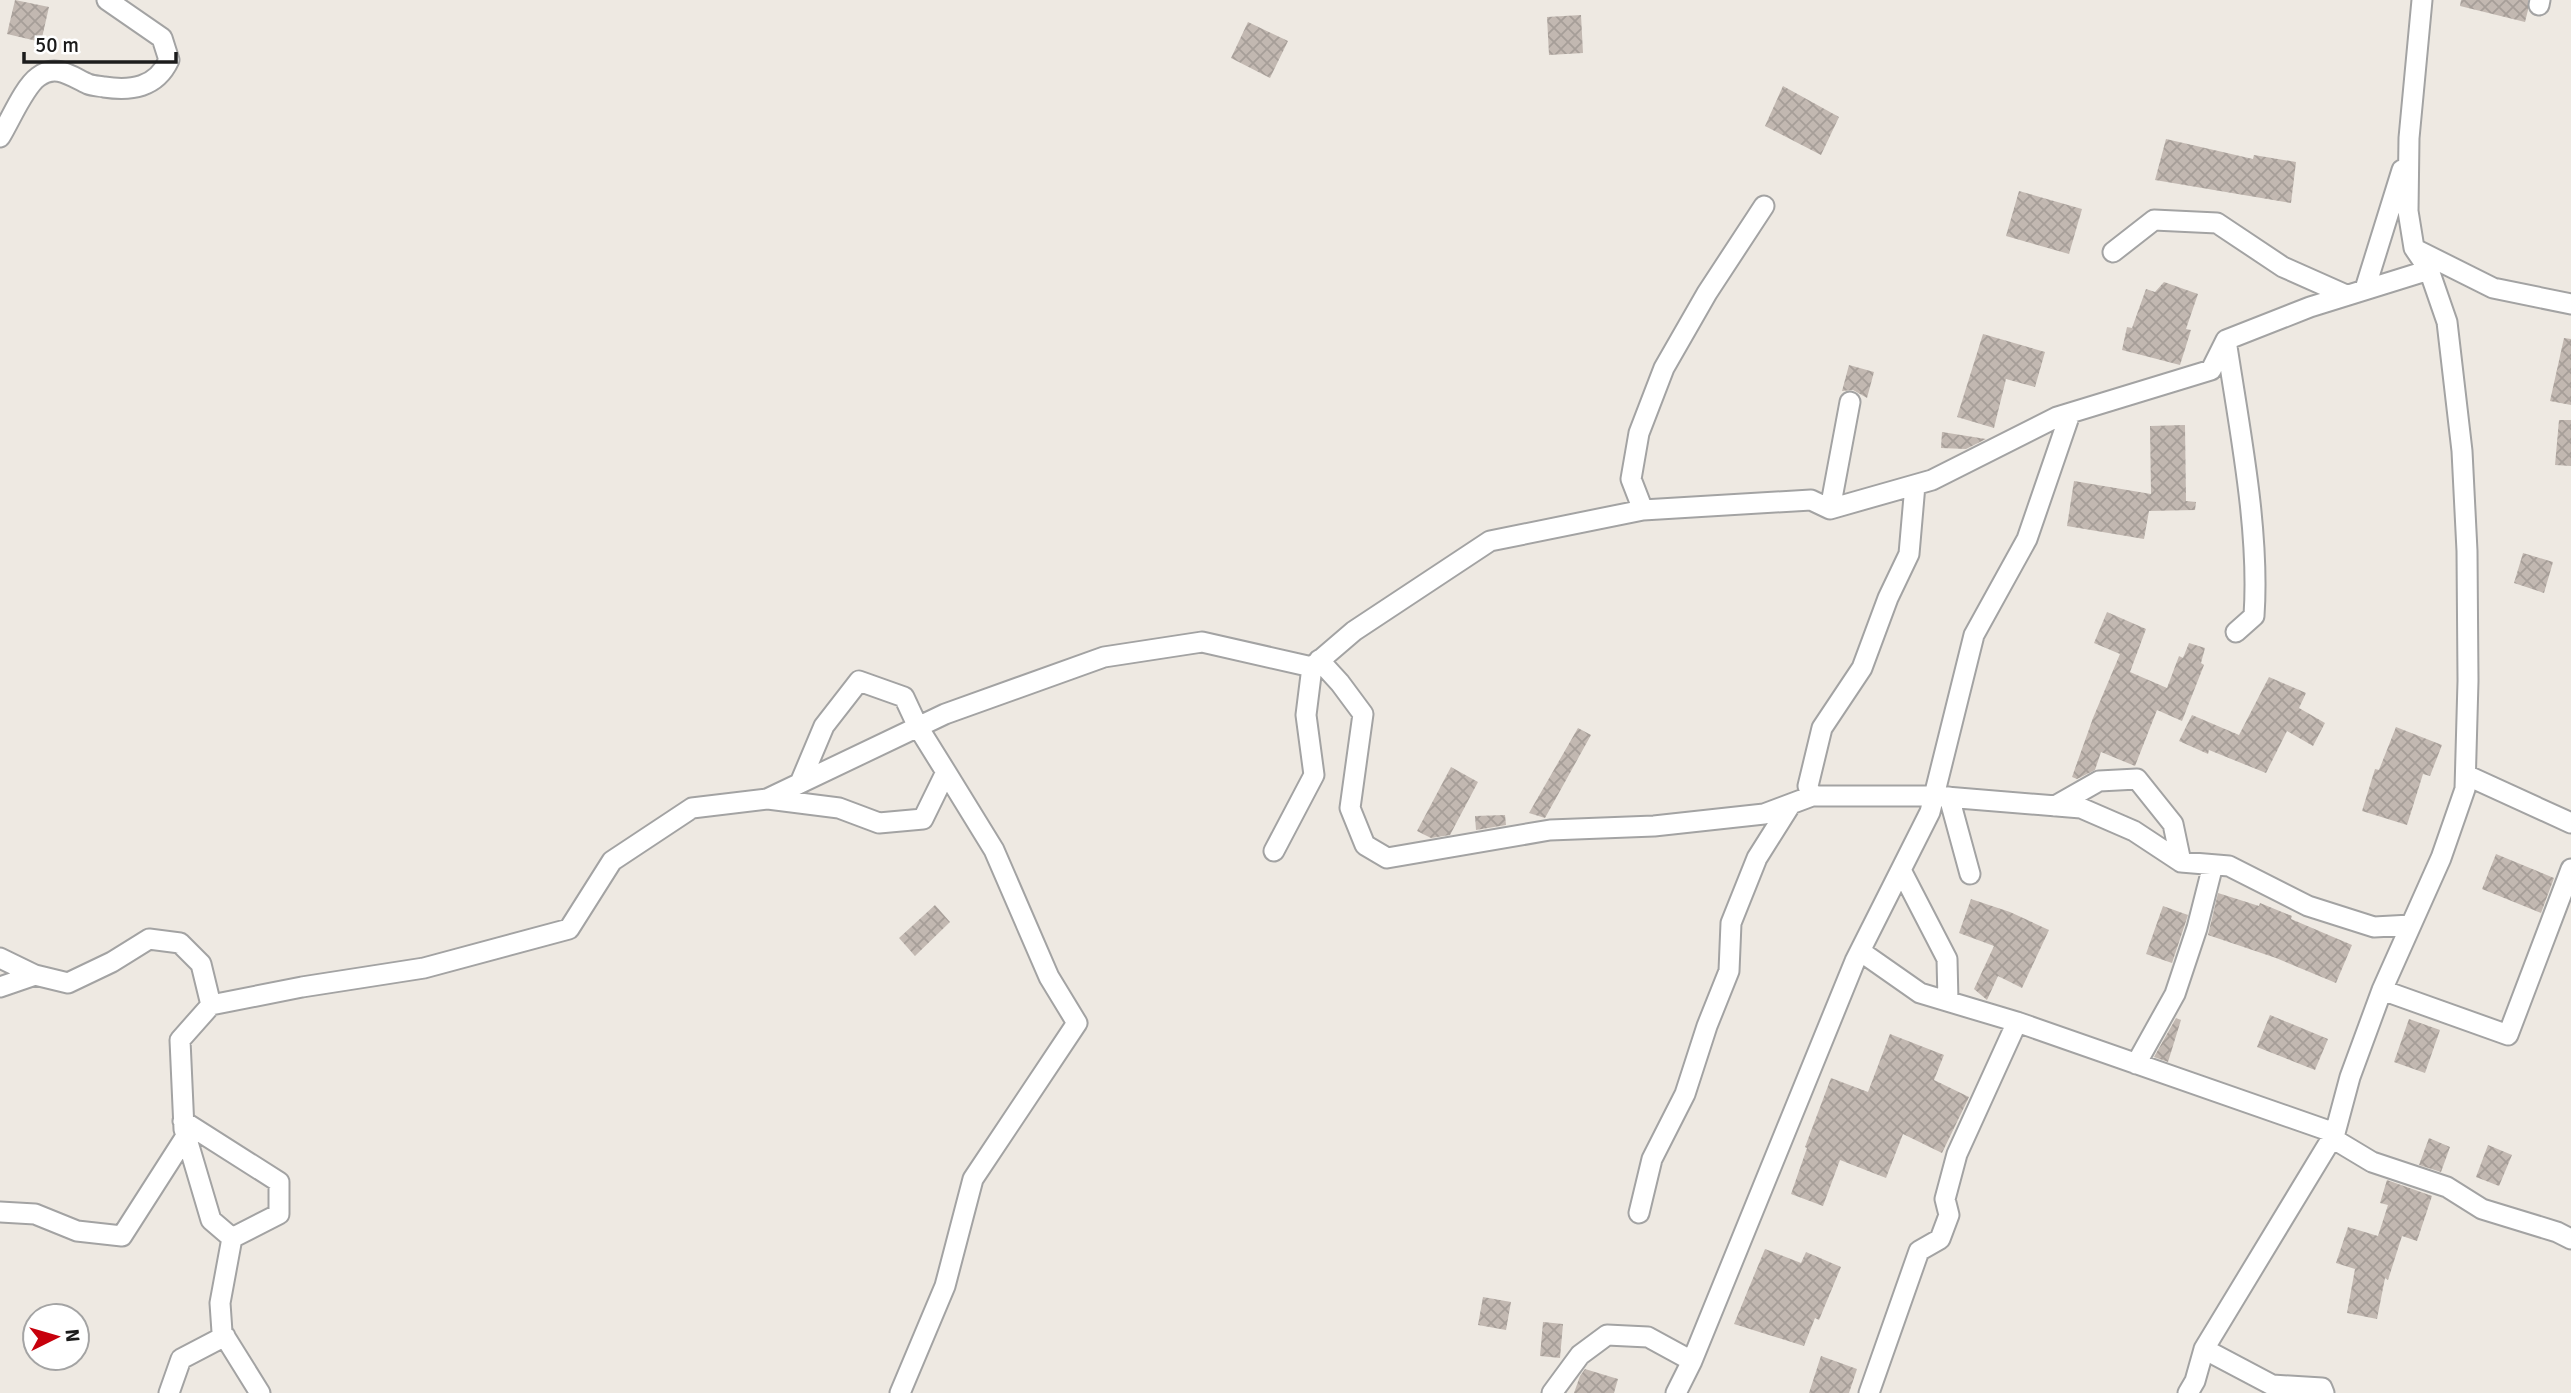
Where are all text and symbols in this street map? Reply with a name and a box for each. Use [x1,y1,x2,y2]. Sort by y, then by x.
scale bar [24,21,177,65]
text: 50 m [35,32,79,58]
north arrow [21,1302,91,1372]
text: N [59,1328,84,1343]

